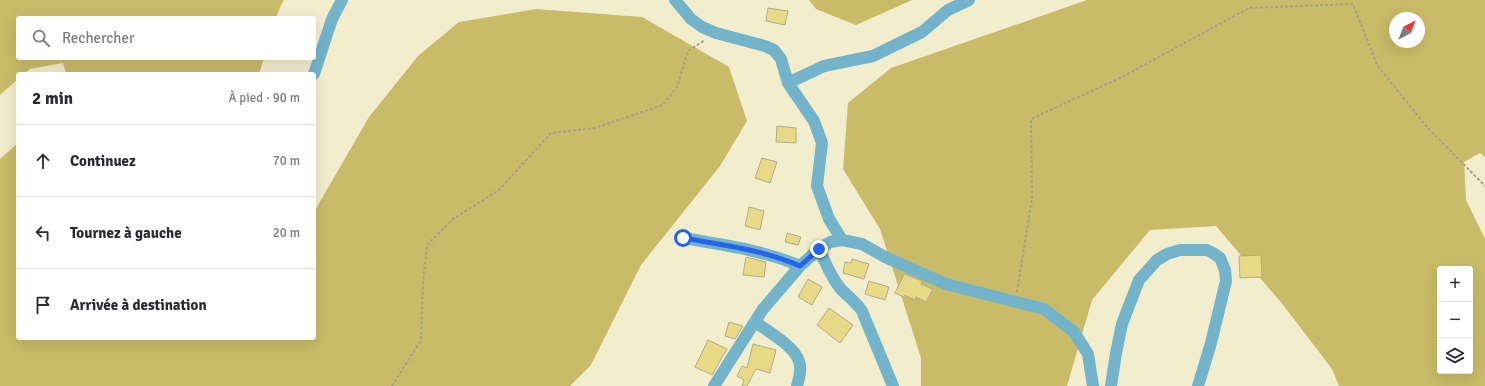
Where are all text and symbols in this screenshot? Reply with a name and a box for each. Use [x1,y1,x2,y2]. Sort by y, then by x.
north arrow [1389,12,1425,48]
search box [16,16,316,60]
icon: search [30,27,52,49]
text: Rechercher [62,29,135,47]
text: 2 min [32,88,73,109]
text: À pied · 90 m [228,90,300,106]
icon: ahead [32,150,54,172]
text: Continuez [70,152,136,170]
text: 70 m [273,153,300,169]
icon: left [32,222,54,244]
text: Tournez à gauche [70,224,182,242]
text: 20 m [273,225,300,241]
route start [674,229,692,247]
route end [810,240,828,258]
map controls [1437,266,1473,374]
button: + [1437,266,1473,302]
icon: arrive [32,294,54,316]
text: Arrivée à destination [70,296,207,314]
button: − [1437,302,1473,338]
button: layers [1437,338,1473,374]

